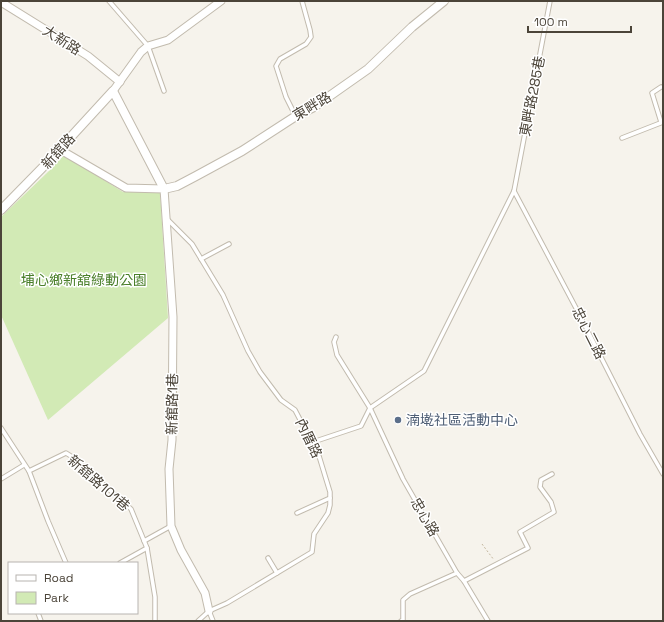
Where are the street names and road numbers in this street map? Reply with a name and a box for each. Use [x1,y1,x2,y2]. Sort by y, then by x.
street label: 大新路 [39,21,85,59]
street label: 東畔路285巷 [515,54,549,138]
street label: 東畔路 [289,87,335,125]
street label: 新舘路 [37,129,79,173]
street label: 忠心二路 [568,304,610,362]
street label: 新舘路1巷 [162,373,182,435]
street label: 內厝路 [292,415,326,461]
street label: 新舘路101巷 [64,451,134,515]
street label: 忠心路 [407,494,443,540]

